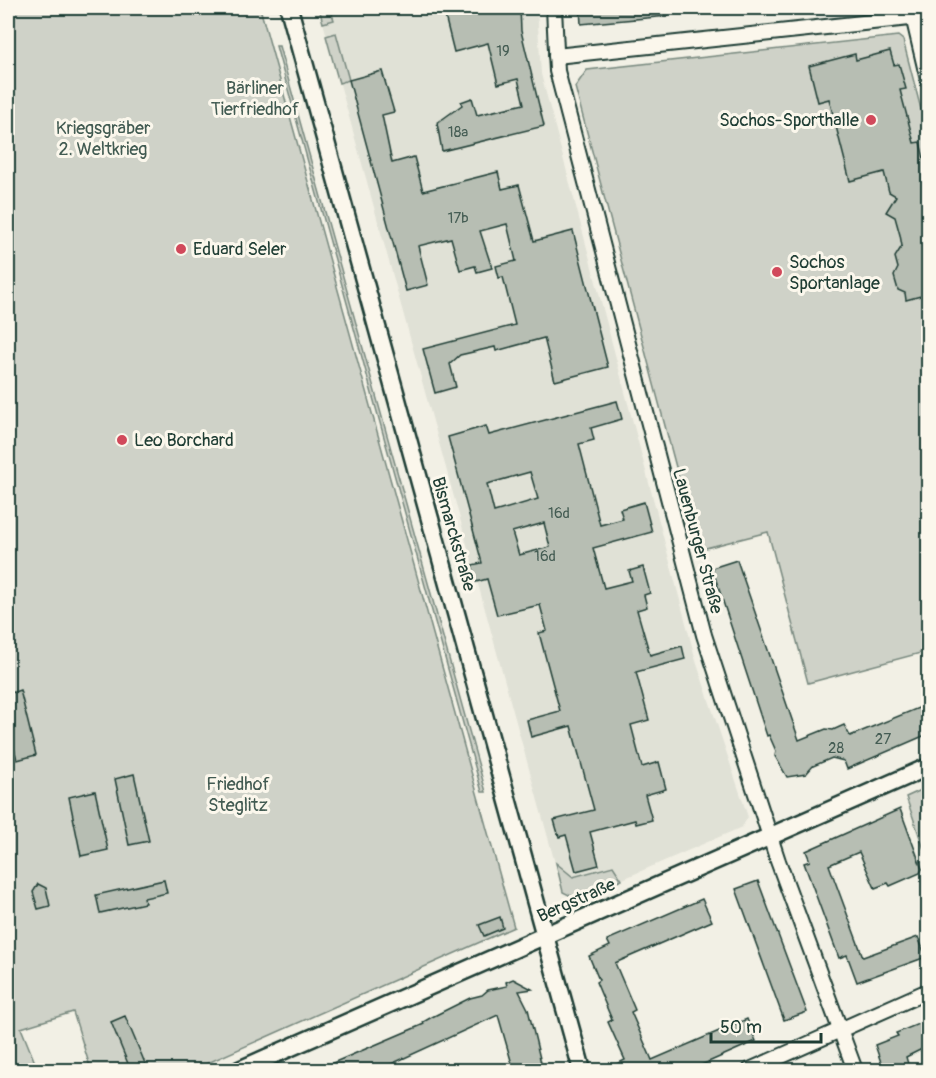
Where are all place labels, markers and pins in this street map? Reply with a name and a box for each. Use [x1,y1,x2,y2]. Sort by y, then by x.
place label: Sochos-Sporthalle [719,109,859,132]
marker: Sochos-Sporthalle [864,113,878,127]
place label: Eduard Seler [193,238,287,261]
marker: Eduard Seler [174,242,188,256]
place label: Sochos Sportanlage [789,251,880,295]
marker: Sochos Sportanlage [770,265,784,279]
place label: Leo Borchard [134,429,234,452]
marker: Leo Borchard [115,433,129,447]

